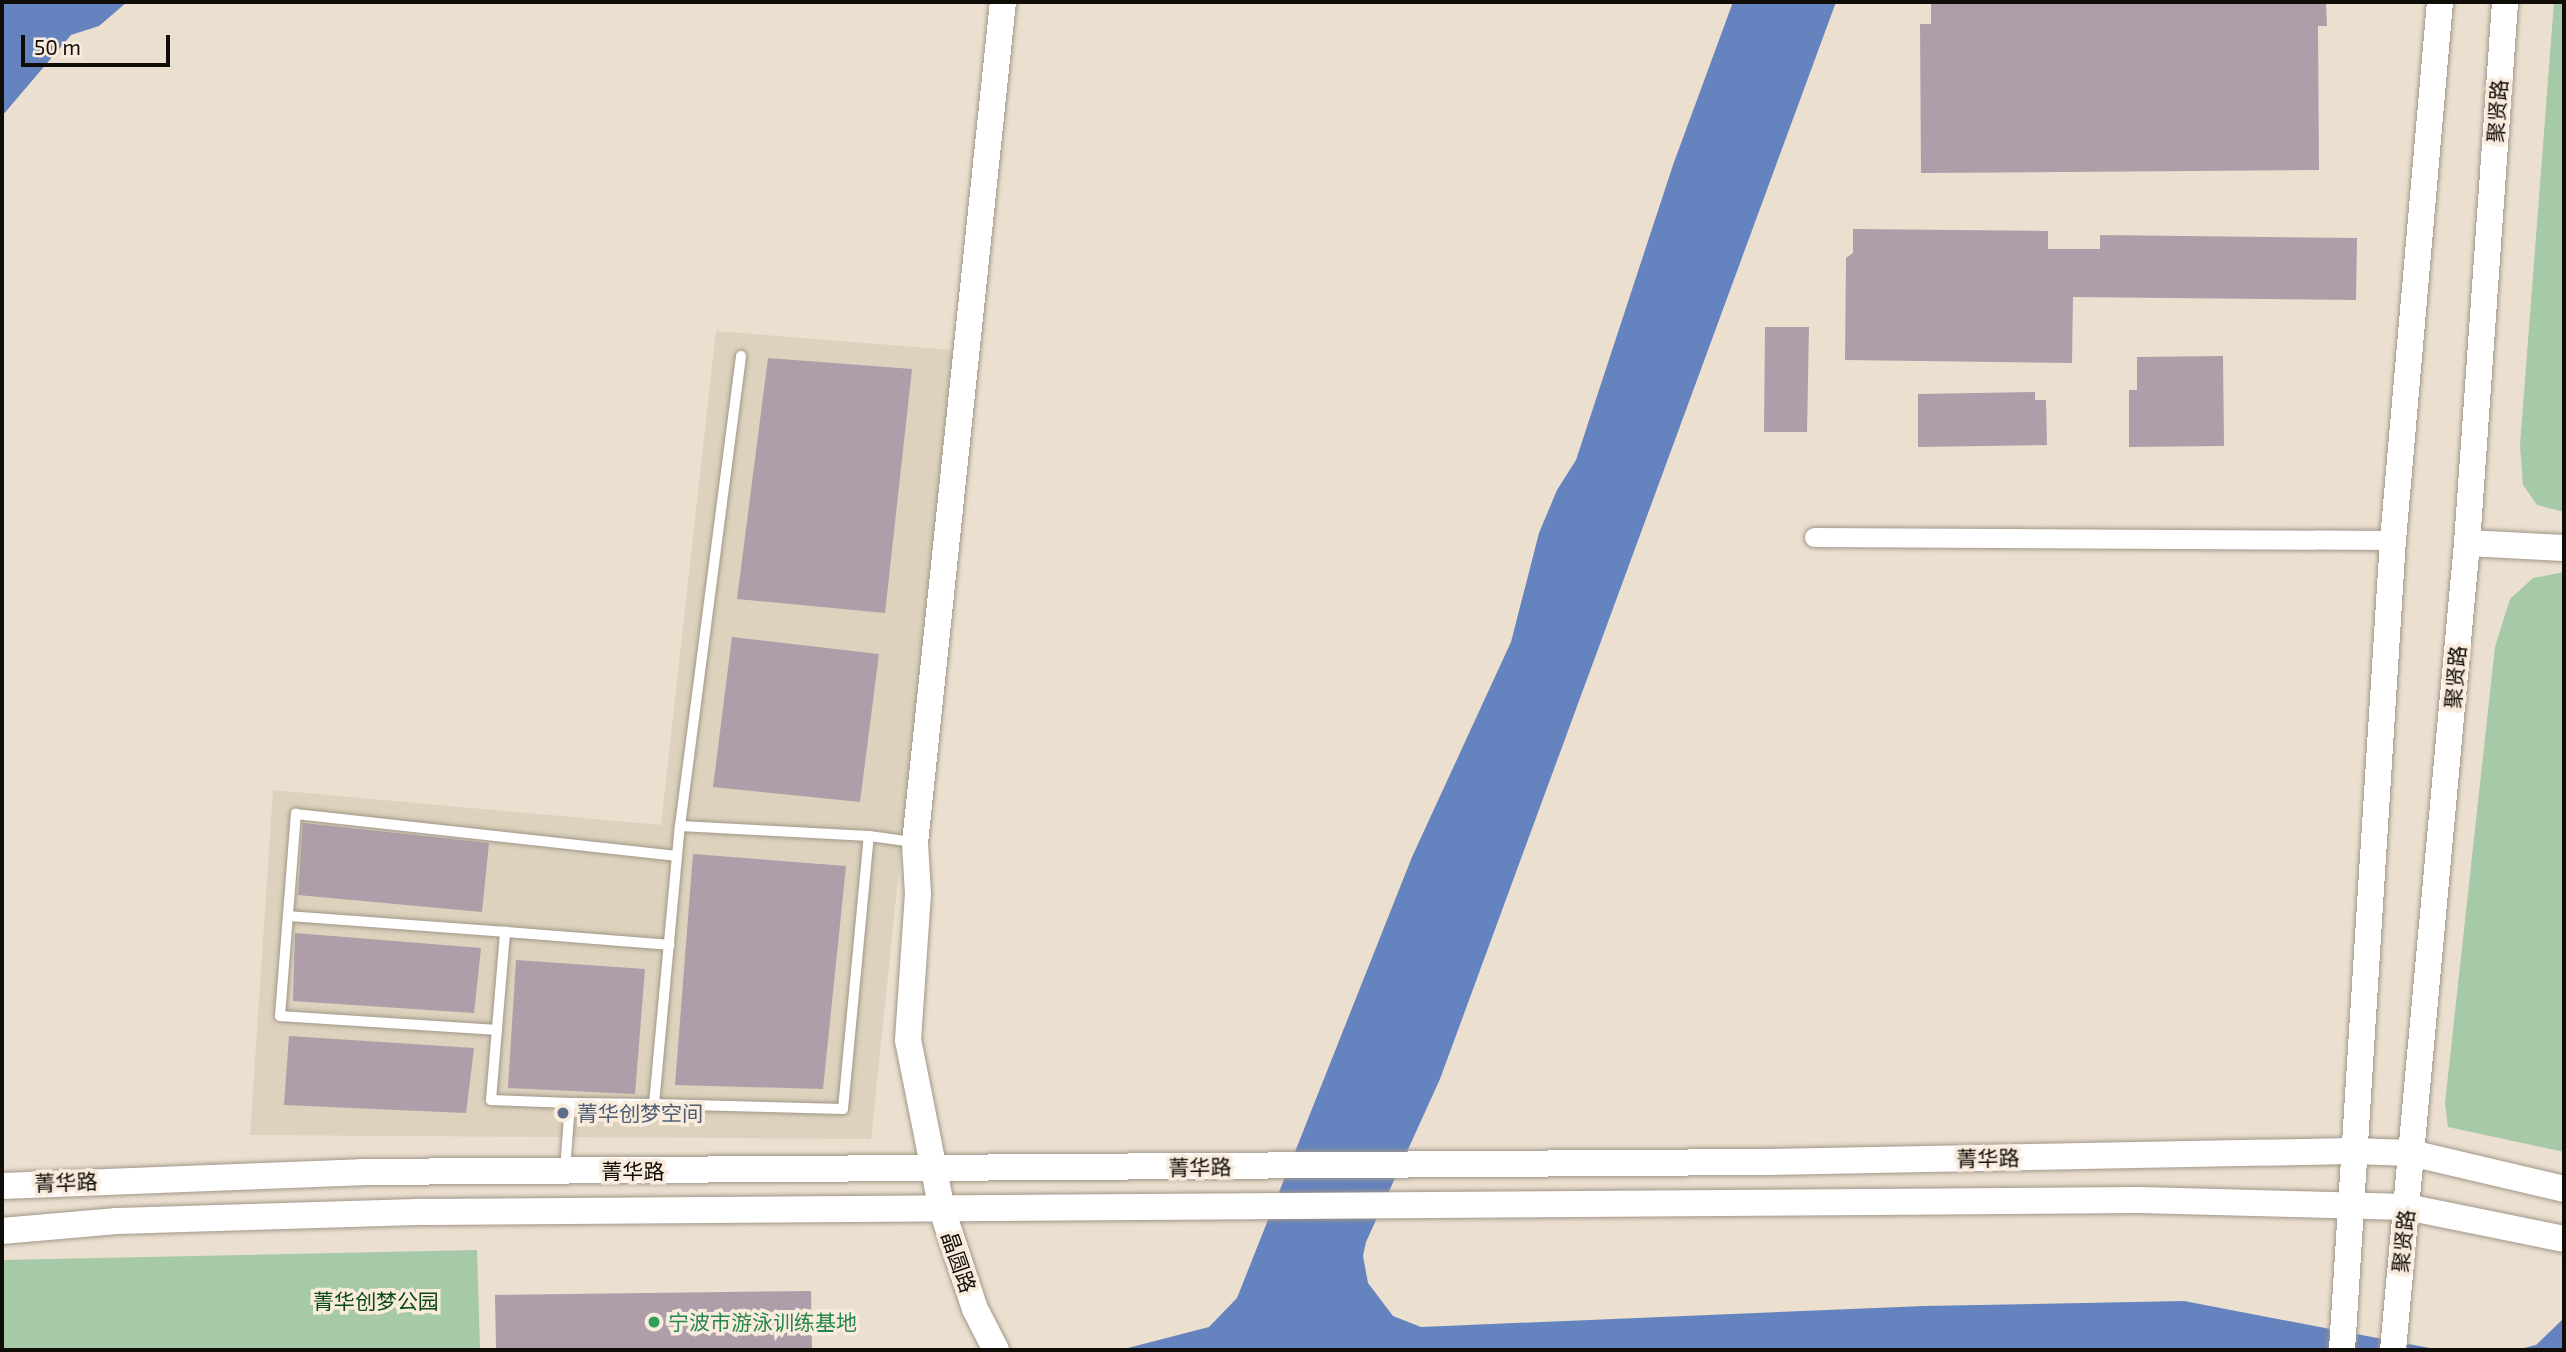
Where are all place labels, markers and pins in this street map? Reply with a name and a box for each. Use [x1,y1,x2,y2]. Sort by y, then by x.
place label: 菁华创梦空间 [577,1100,703,1126]
marker: 菁华创梦空间 [555,1105,571,1121]
place label: 宁波市游泳训练基地 [668,1309,857,1335]
marker: 宁波市游泳训练基地 [646,1314,662,1330]

